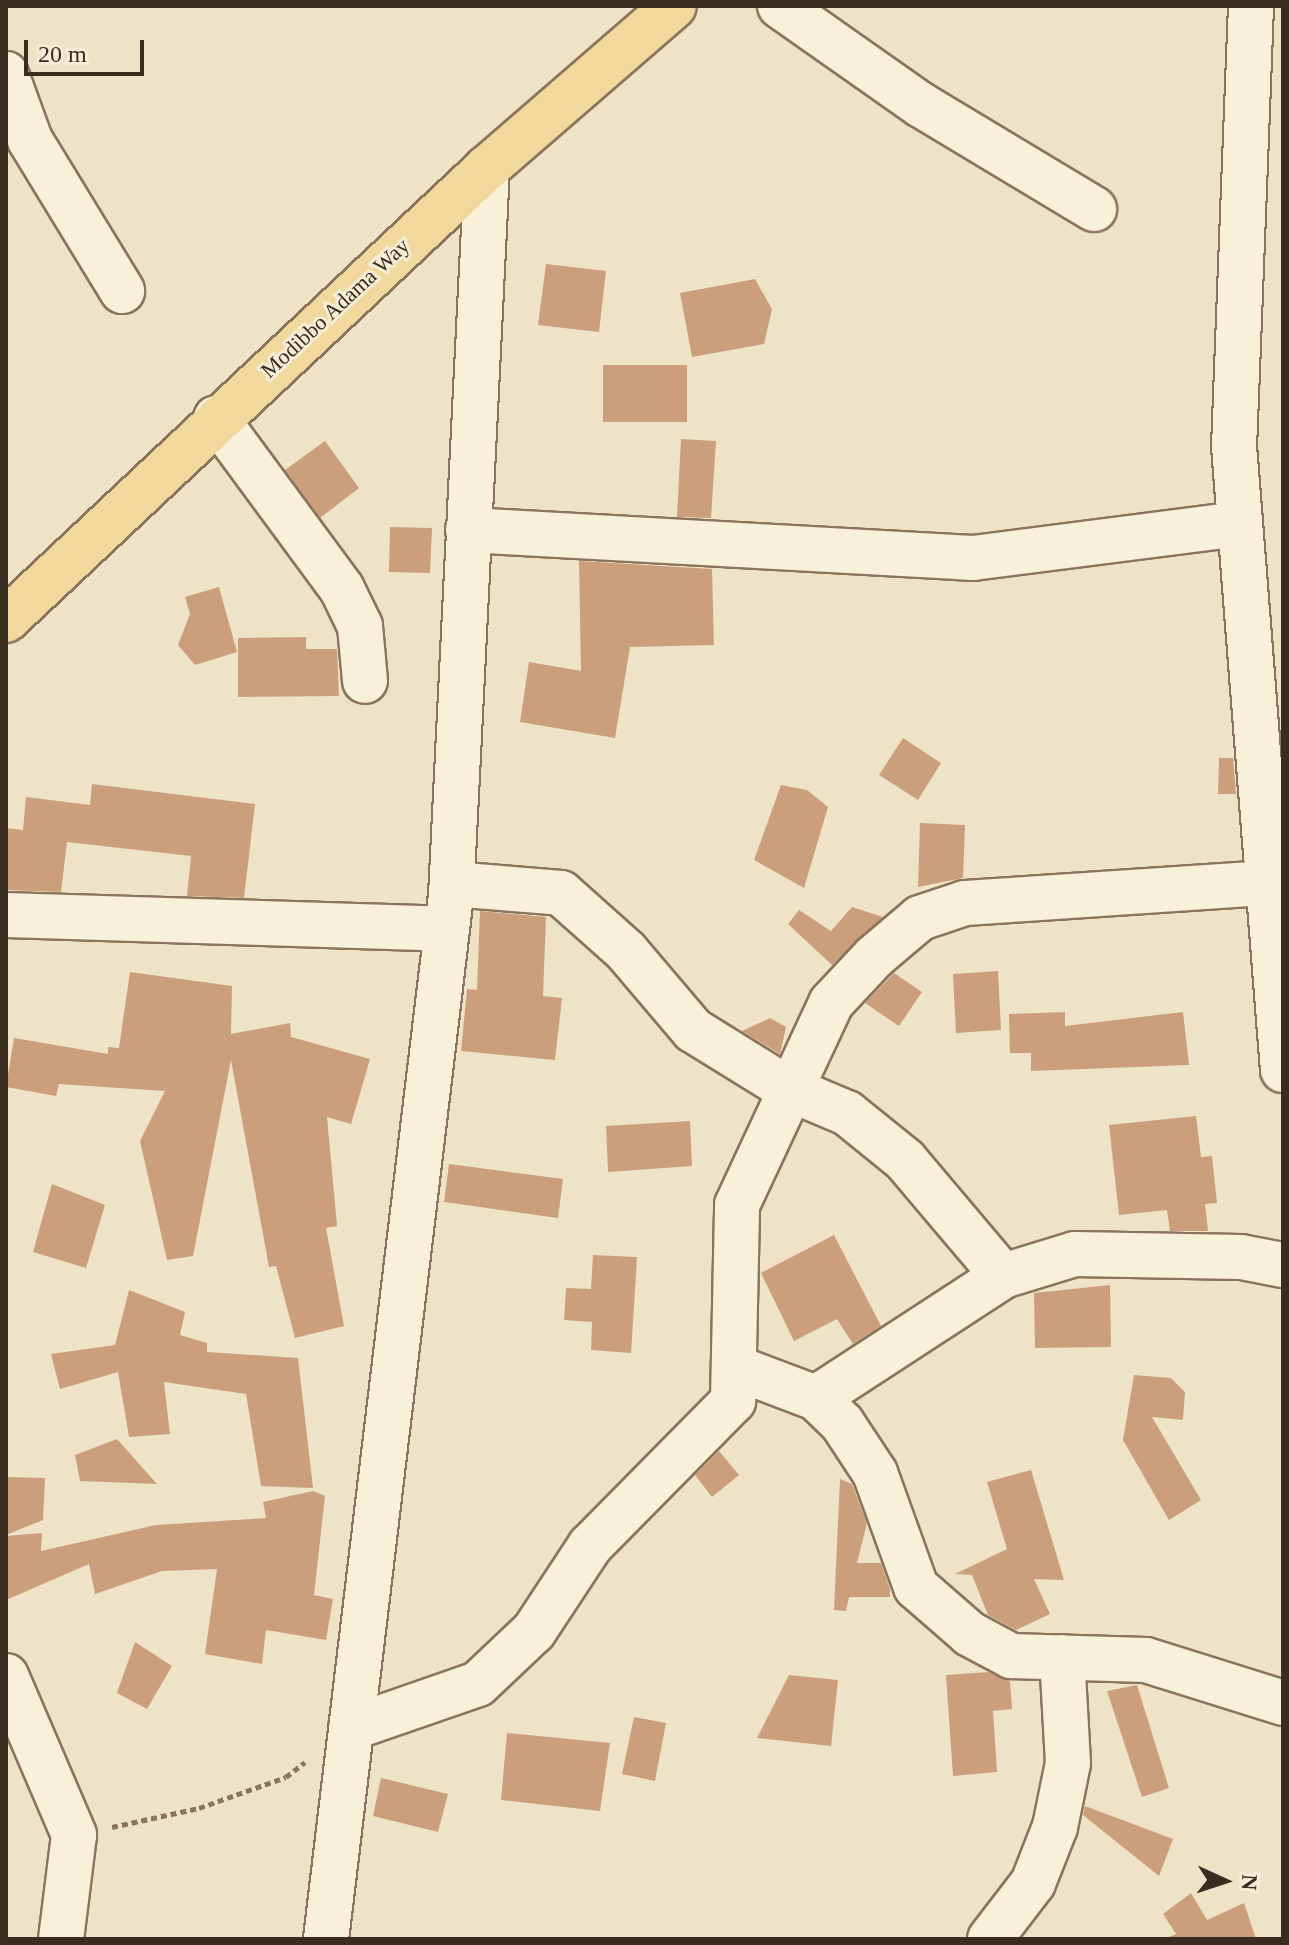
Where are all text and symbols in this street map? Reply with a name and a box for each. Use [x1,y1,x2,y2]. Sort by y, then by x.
scale bar [28,24,148,74]
text: 20 m [38,41,87,67]
street label: Modibbo Adama Way [255,232,415,384]
north arrow [1185,1841,1265,1921]
text: N [1237,1874,1262,1891]

